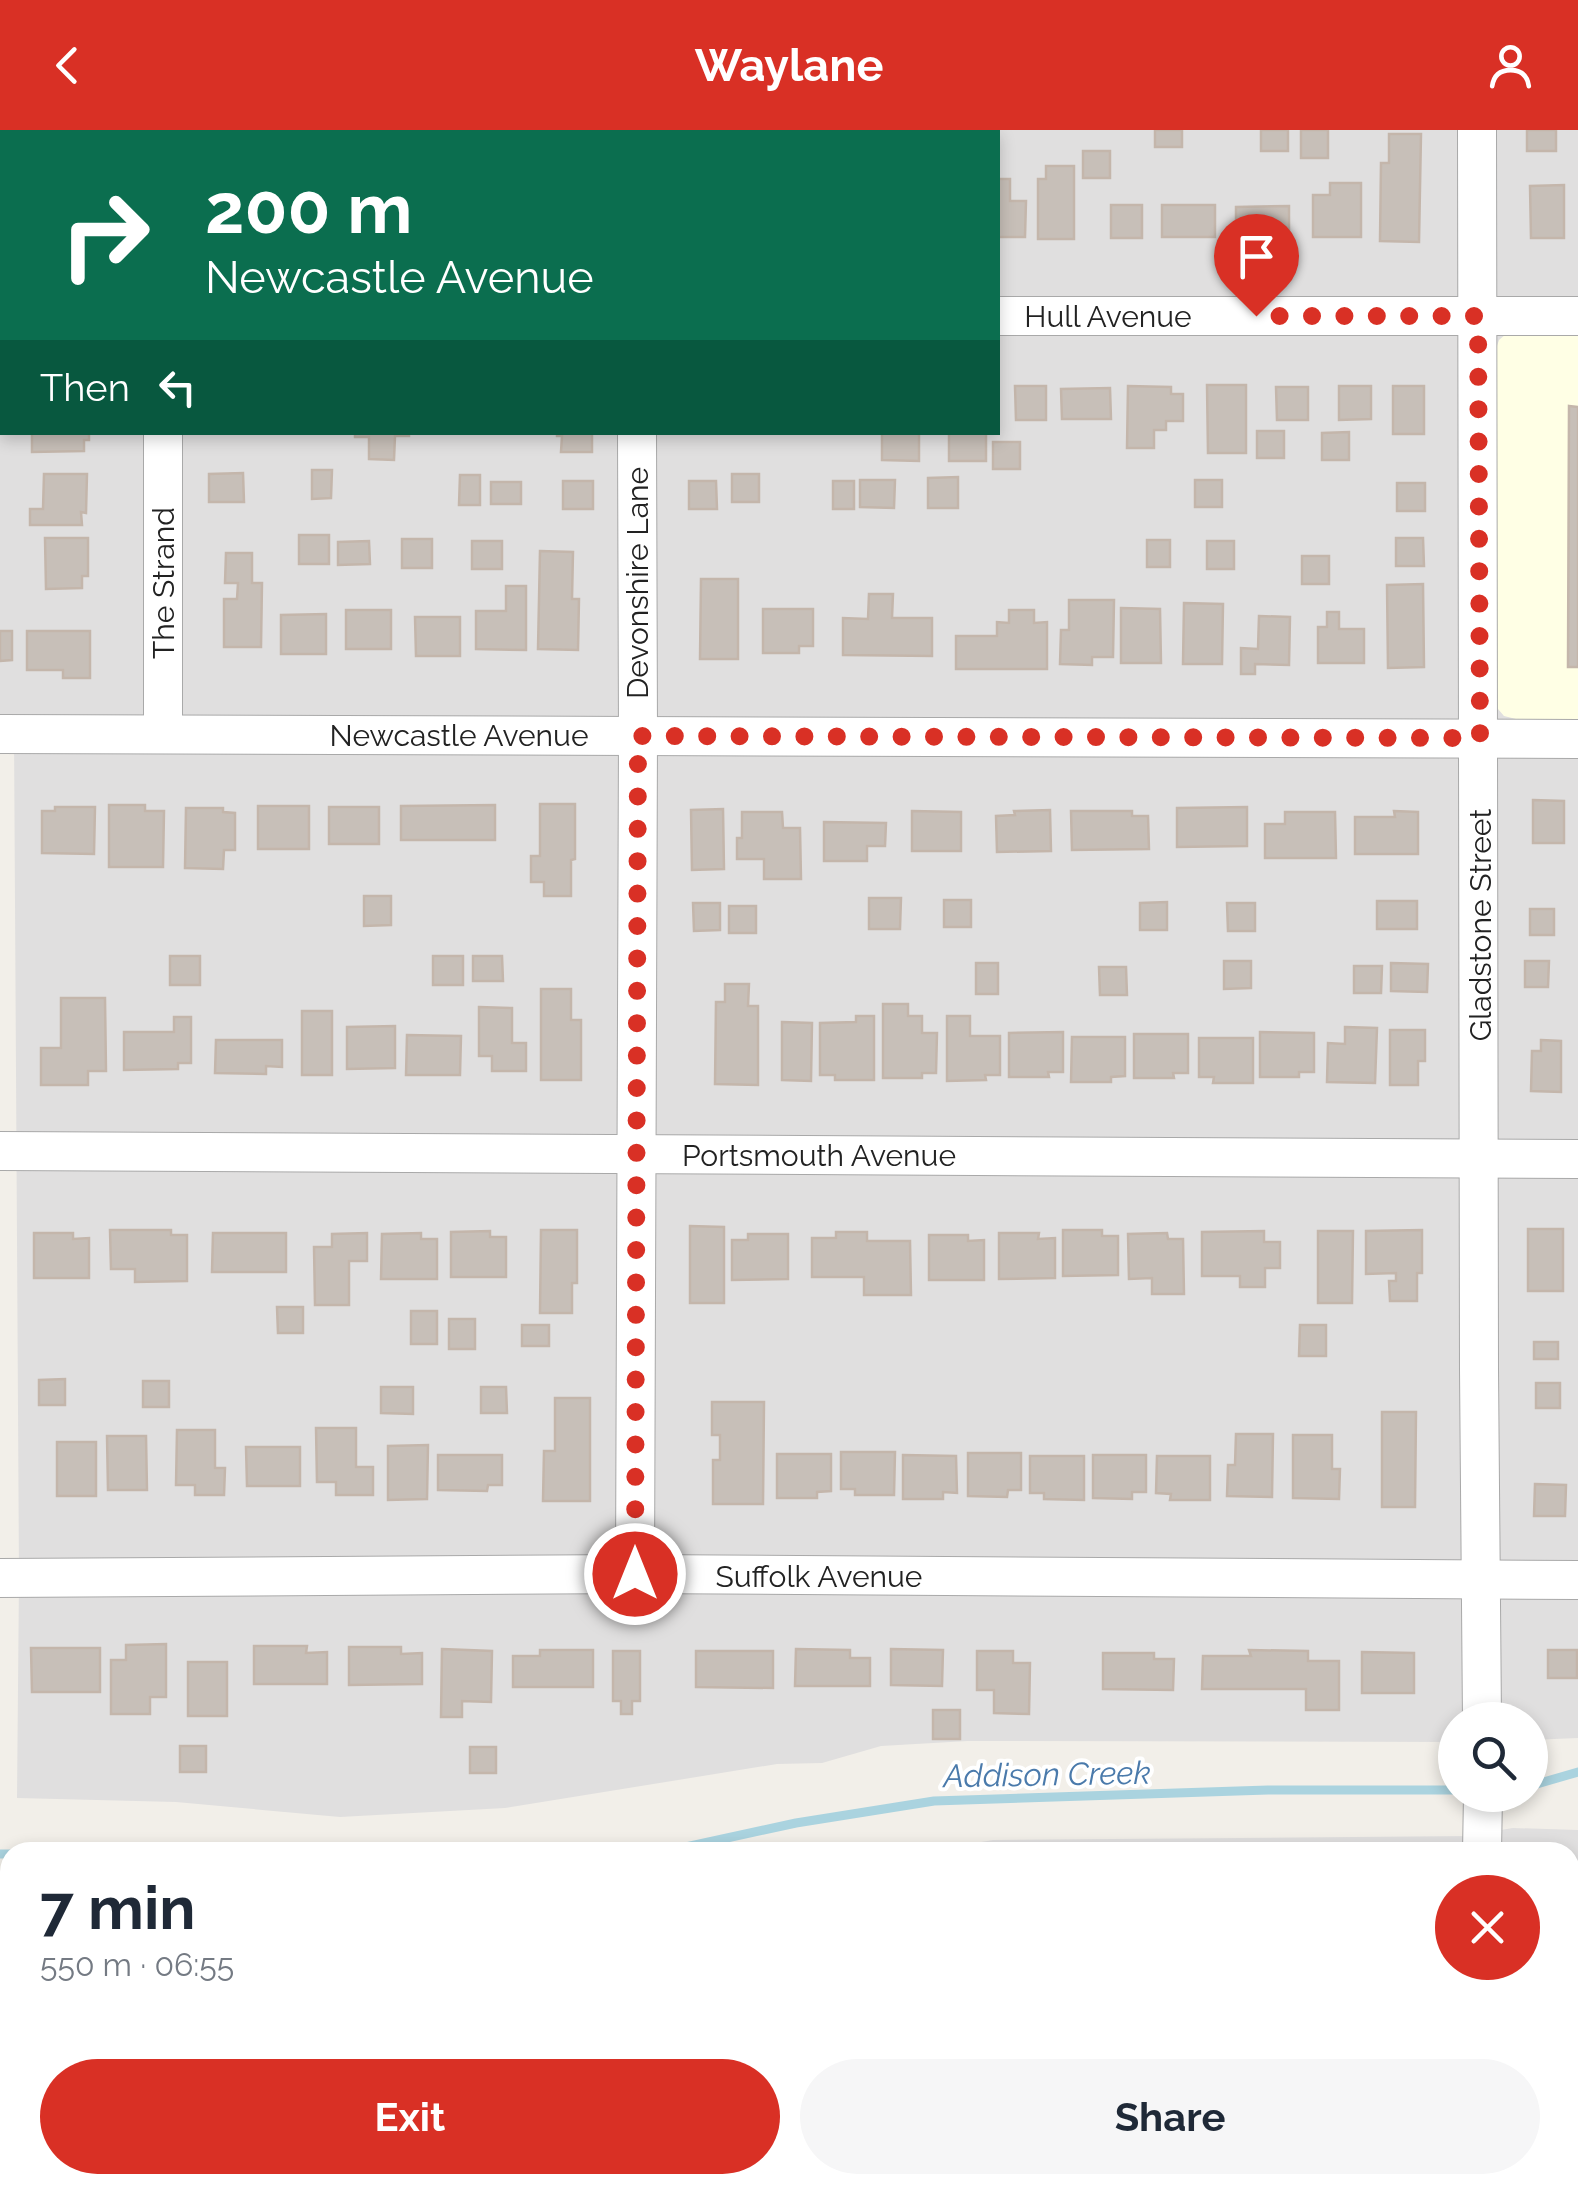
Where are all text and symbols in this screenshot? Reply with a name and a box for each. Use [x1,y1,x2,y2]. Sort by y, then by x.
icon: back [40,38,95,93]
icon: person [1483,38,1538,93]
text: Waylane [695,39,883,92]
text: 200 m [205,167,412,249]
icon: right [40,170,170,300]
pin [1214,214,1299,317]
icon: arrive [1229,229,1284,284]
text: Newcastle Avenue [205,251,594,304]
street label: Hull Avenue [1024,299,1192,334]
icon: left [150,360,205,415]
text: Then [40,365,130,410]
street label: Devonshire Lane [620,467,655,699]
street label: The Strand [146,507,181,659]
street label: Newcastle Avenue [329,718,589,753]
street label: Gladstone Street [1463,809,1498,1041]
street label: Portsmouth Avenue [682,1138,956,1173]
position arrow [583,1522,687,1626]
street label: Suffolk Avenue [716,1559,922,1594]
map controls [1438,1702,1548,1812]
button: search [1438,1702,1548,1812]
water label: Addison Creek [941,1754,1151,1794]
text: 7 min [40,1873,195,1943]
button: close [1435,1875,1540,1980]
text: 550 m · 06:55 [40,1946,234,1983]
button: Exit [40,2059,780,2174]
button: Share [800,2059,1540,2174]

